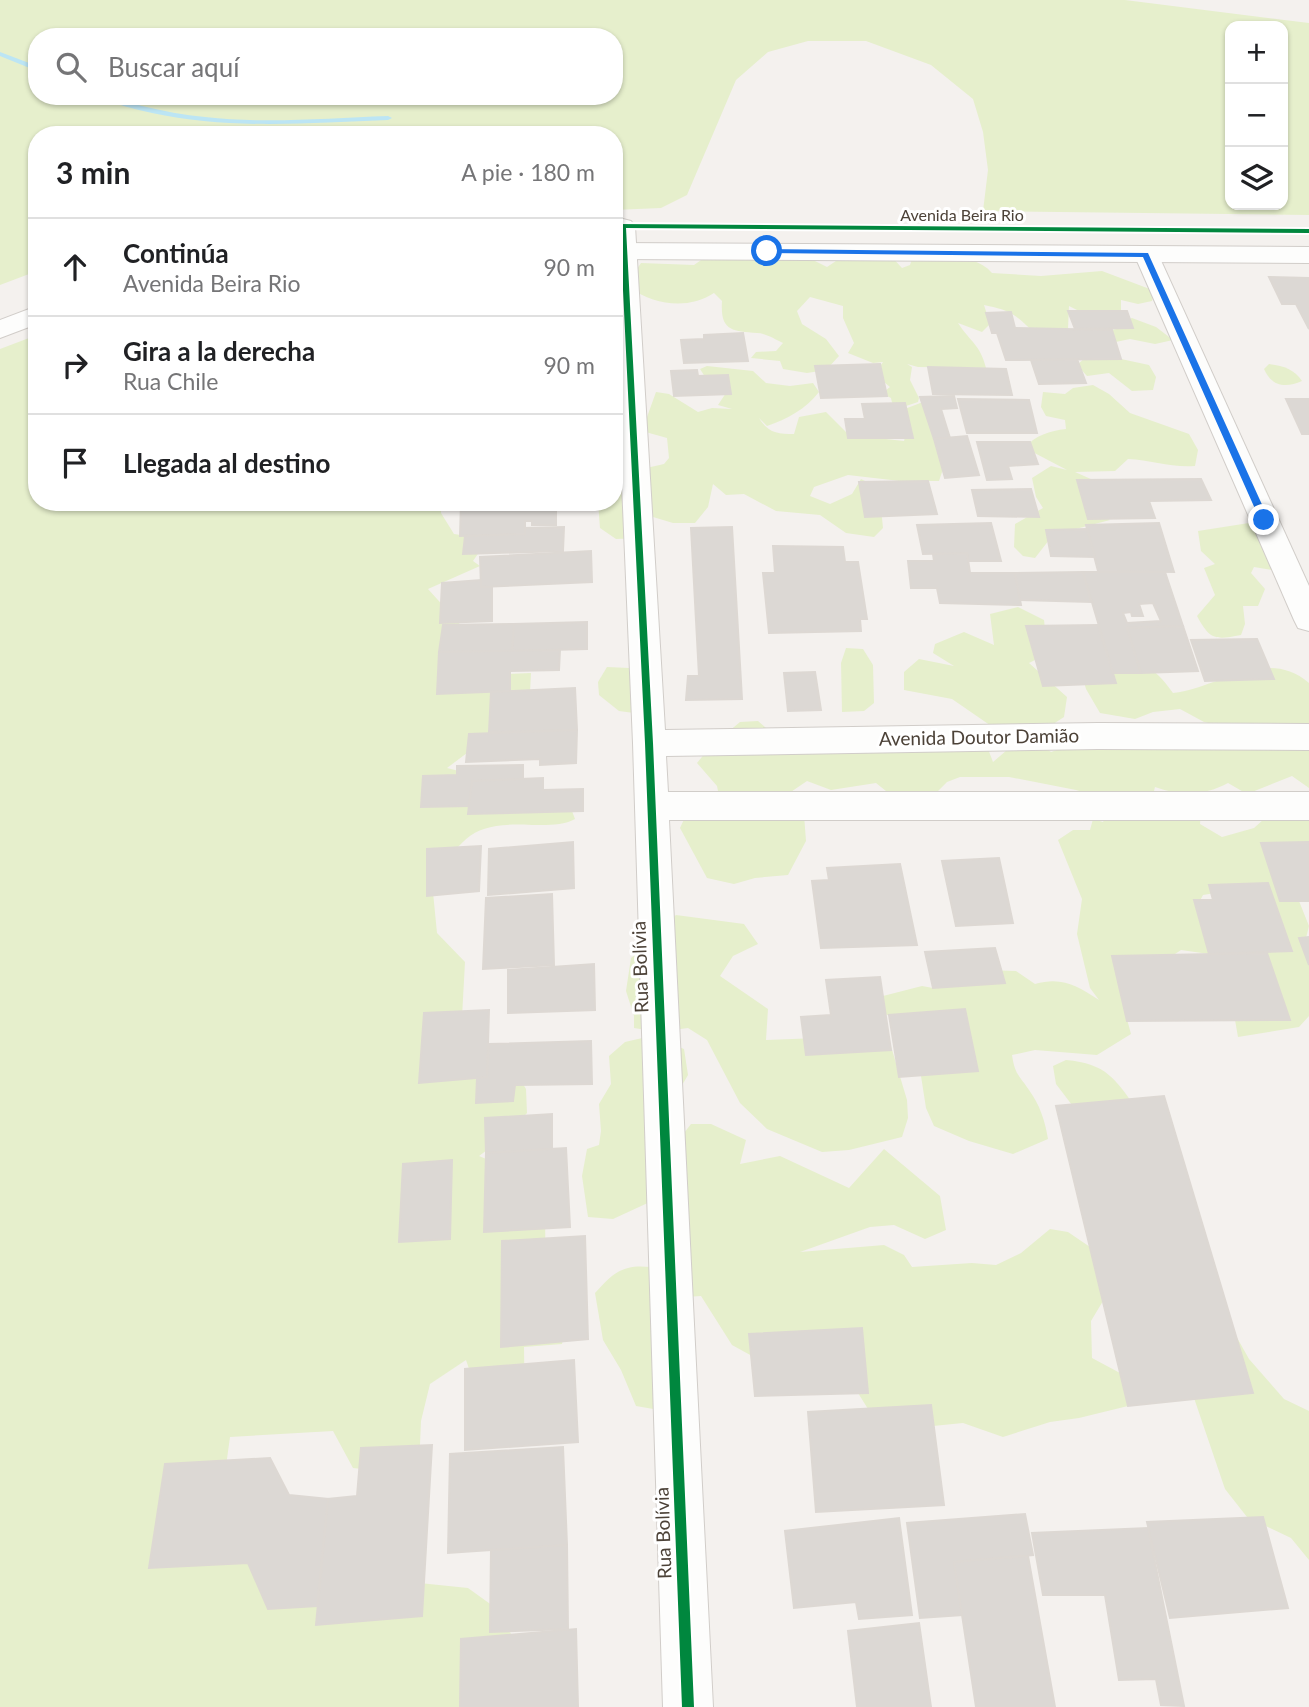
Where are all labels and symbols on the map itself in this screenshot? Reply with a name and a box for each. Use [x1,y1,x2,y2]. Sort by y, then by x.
street label: Avenida Beira Rio [900,205,1024,224]
route start [751,235,782,266]
route end [1248,504,1279,535]
street label: Avenida Doutor Damião [879,723,1079,750]
street label: Rua Bolívia [626,921,653,1013]
street label: Rua Bolívia [649,1487,676,1579]

